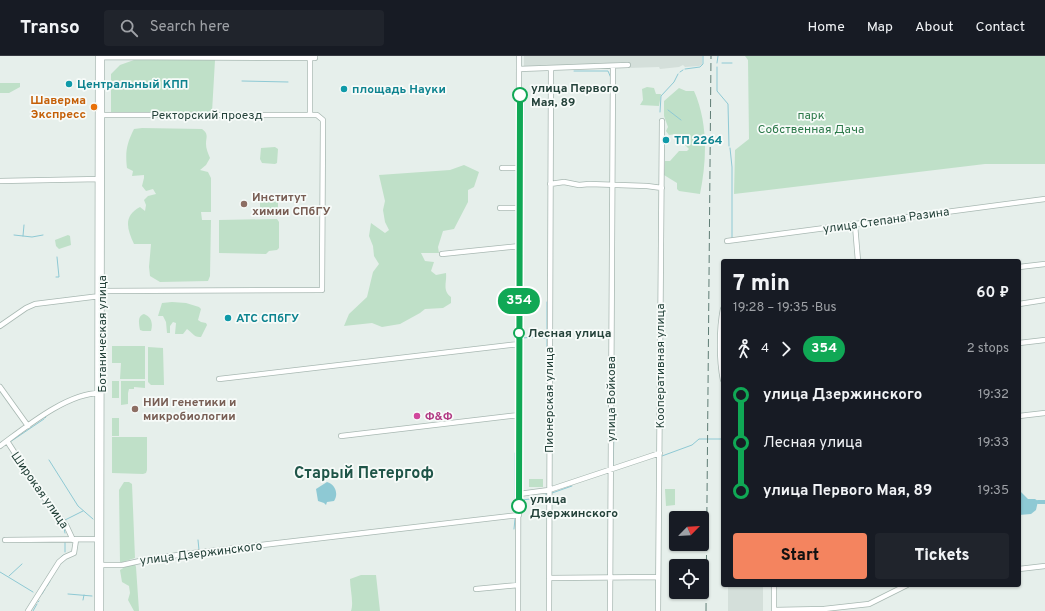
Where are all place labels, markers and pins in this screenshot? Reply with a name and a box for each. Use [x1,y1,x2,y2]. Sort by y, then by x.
place label: Центральный КПП [77,77,188,93]
marker: Центральный КПП [64,79,74,89]
place label: улица Первого Мая, 89 [531,81,619,111]
place label: площадь Науки [352,82,446,98]
marker: площадь Науки [339,84,349,94]
marker: улица Первого Мая, 89 [512,87,528,103]
place label: Шаверма Экспресс [30,93,86,123]
marker: Шаверма Экспресс [89,102,99,112]
place label: ТП 2264 [674,133,723,149]
marker: ТП 2264 [661,135,671,145]
place label: Институт химии СПбГУ [252,190,331,220]
marker: Институт химии СПбГУ [239,199,249,209]
place label: АТС СПбГУ [236,311,299,327]
marker: АТС СПбГУ [223,313,233,323]
place label: Лесная улица [528,326,611,342]
marker: Лесная улица [513,327,525,339]
place label: НИИ генетики и микробиологии [143,395,237,425]
marker: НИИ генетики и микробиологии [130,404,140,414]
place label: Ф&Ф [425,409,453,425]
marker: Ф&Ф [412,411,422,421]
place label: улица Дзержинского [530,492,618,522]
marker: улица Дзержинского [511,498,527,514]

